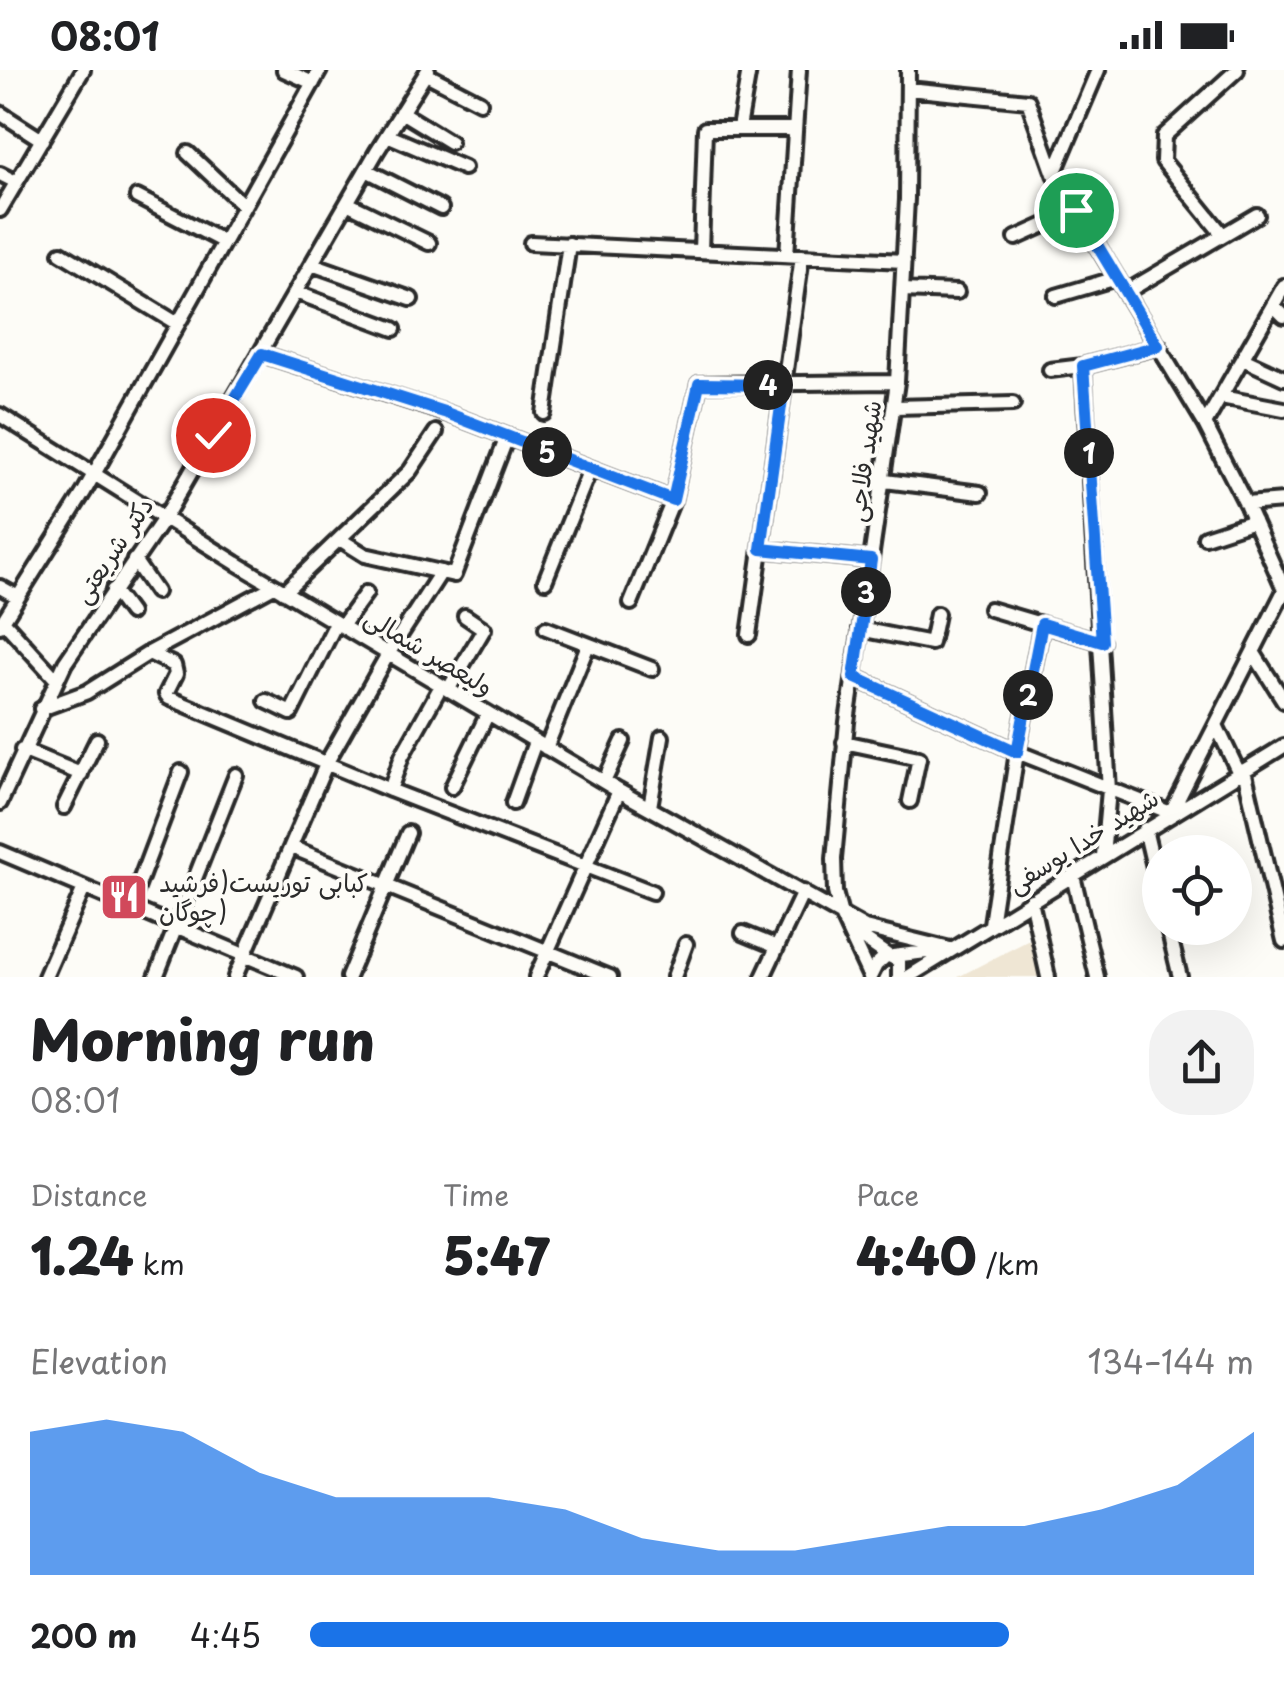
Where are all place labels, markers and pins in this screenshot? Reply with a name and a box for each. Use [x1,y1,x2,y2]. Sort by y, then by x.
pin [1034,168,1119,253]
pin: 4 [743,360,793,410]
pin [171,393,256,478]
pin: 5 [522,427,572,477]
pin: 1 [1064,428,1114,478]
pin: 3 [841,567,891,617]
pin: 2 [1003,670,1053,720]
place label: کبابی توریست(فرشید چوگان) [159,863,368,930]
restaurant icon: کبابی توریست(فرشید چوگان) [98,871,150,923]

